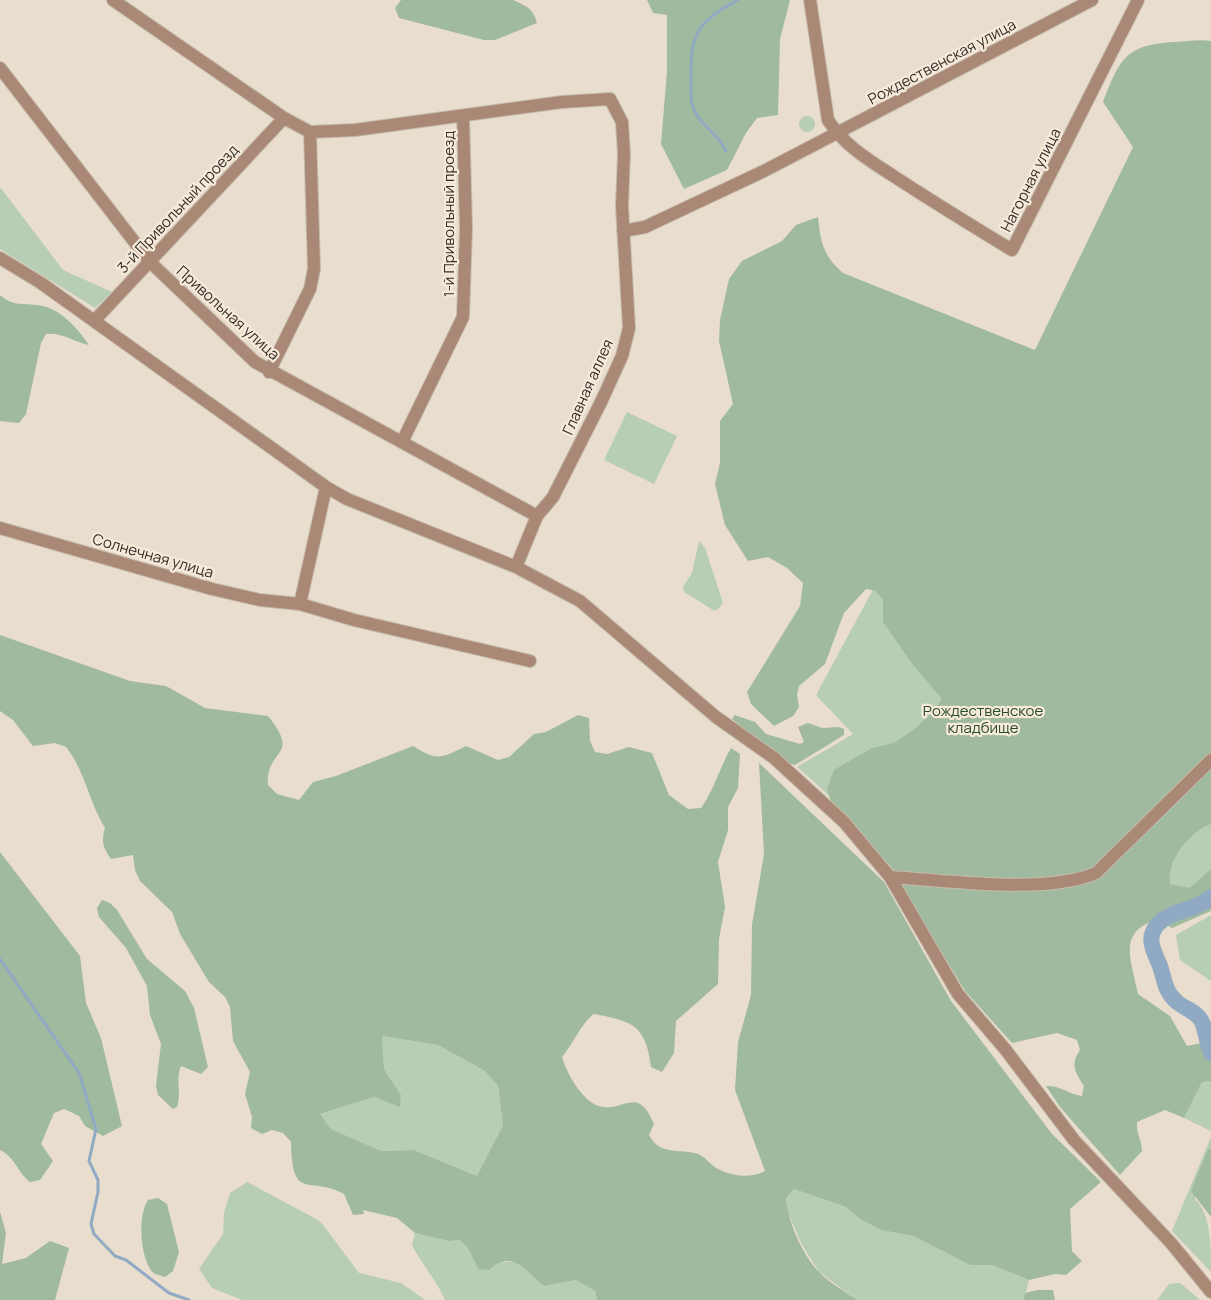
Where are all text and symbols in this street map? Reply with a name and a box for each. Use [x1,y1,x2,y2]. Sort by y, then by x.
street label: Рождественская улица [864,14,1019,110]
street label: Нагорная улица [995,124,1066,235]
street label: 1-й Привольный проезд [438,131,459,297]
street label: 3-й Привольный проезд [112,140,243,278]
street label: Привольная улица [172,261,284,365]
street label: Главная аллея [557,336,618,438]
street label: Солнечная улица [90,528,216,583]
park label: Рождественское кладбище [923,700,1043,738]

